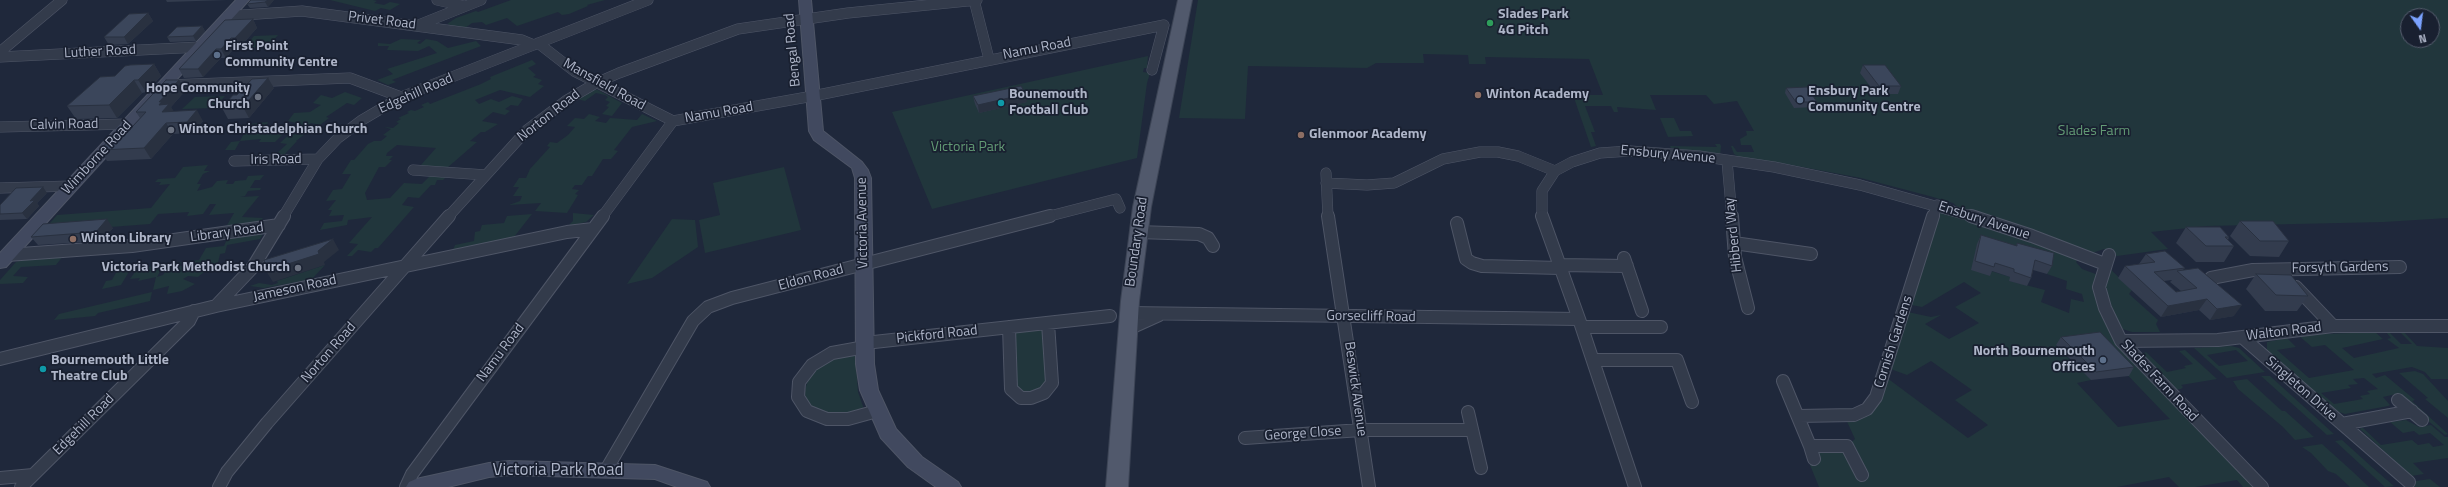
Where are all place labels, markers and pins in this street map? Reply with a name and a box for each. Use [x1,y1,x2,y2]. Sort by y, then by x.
place label: Slades Park 4G Pitch [1498,7,1569,40]
marker: Slades Park 4G Pitch [1485,18,1495,28]
place label: First Point Community Centre [225,39,338,72]
marker: First Point Community Centre [212,50,222,60]
place label: Hope Community Church [146,81,250,114]
place label: Ensbury Park Community Centre [1808,84,1921,116]
place label: Bounemouth Football Club [1009,87,1088,120]
place label: Winton Academy [1486,87,1589,103]
marker: Winton Academy [1473,90,1483,100]
marker: Hope Community Church [253,92,263,102]
marker: Ensbury Park Community Centre [1795,95,1805,105]
marker: Bounemouth Football Club [996,98,1006,108]
place label: Winton Christadelphian Church [179,122,368,138]
marker: Winton Christadelphian Church [166,125,176,135]
place label: Glenmoor Academy [1309,127,1426,143]
marker: Glenmoor Academy [1296,130,1306,140]
place label: Winton Library [81,231,171,247]
marker: Winton Library [68,234,78,244]
place label: Victoria Park Methodist Church [102,260,290,276]
marker: Victoria Park Methodist Church [293,263,303,273]
place label: North Bournemouth Offices [1973,344,2095,376]
place label: Bournemouth Little Theatre Club [51,353,169,386]
marker: North Bournemouth Offices [2098,355,2108,365]
marker: Bournemouth Little Theatre Club [38,364,48,374]

